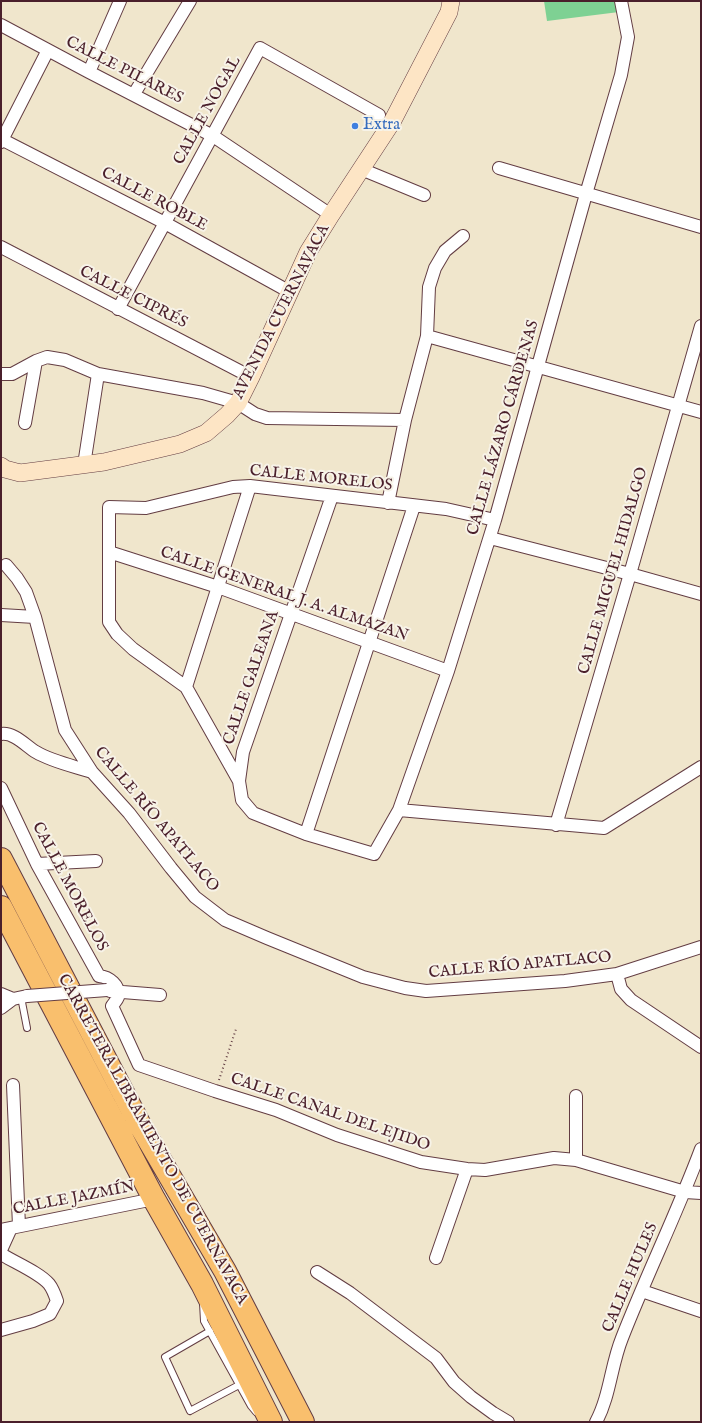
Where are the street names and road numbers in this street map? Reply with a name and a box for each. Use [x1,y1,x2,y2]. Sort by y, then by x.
street label: CALLE PILARES [62,33,186,109]
street label: CALLE NOGAL [170,53,246,169]
street label: CALLE ROBLE [98,164,210,236]
street label: AVENIDA CUERNAVACA [230,221,334,403]
street label: CALLE CIPRÉS [76,263,190,333]
street label: CALLE LÁZARO CÁRDENAS [464,318,544,538]
street label: CALLE MORELOS [249,462,393,496]
street label: CALLE MIGUEL HIDALGO [575,465,653,677]
street label: CALLE GENERAL J. A. ALMAZAN [157,543,411,647]
street label: CALLE GALEANA [220,608,284,748]
street label: CALLE RÍO APATLACO [90,744,222,896]
street label: CALLE MORELOS [27,819,111,955]
street label: CALLE RÍO APATLACO [428,948,612,984]
street label: CARRETERA LIBRAMIENTO DE CUERNAVACA [53,971,251,1309]
street label: CALLE CANAL DEL EJIDO [228,1070,432,1156]
street label: CALLE JAZMÍN [12,1178,136,1220]
street label: CALLE HULES [599,1220,663,1336]

